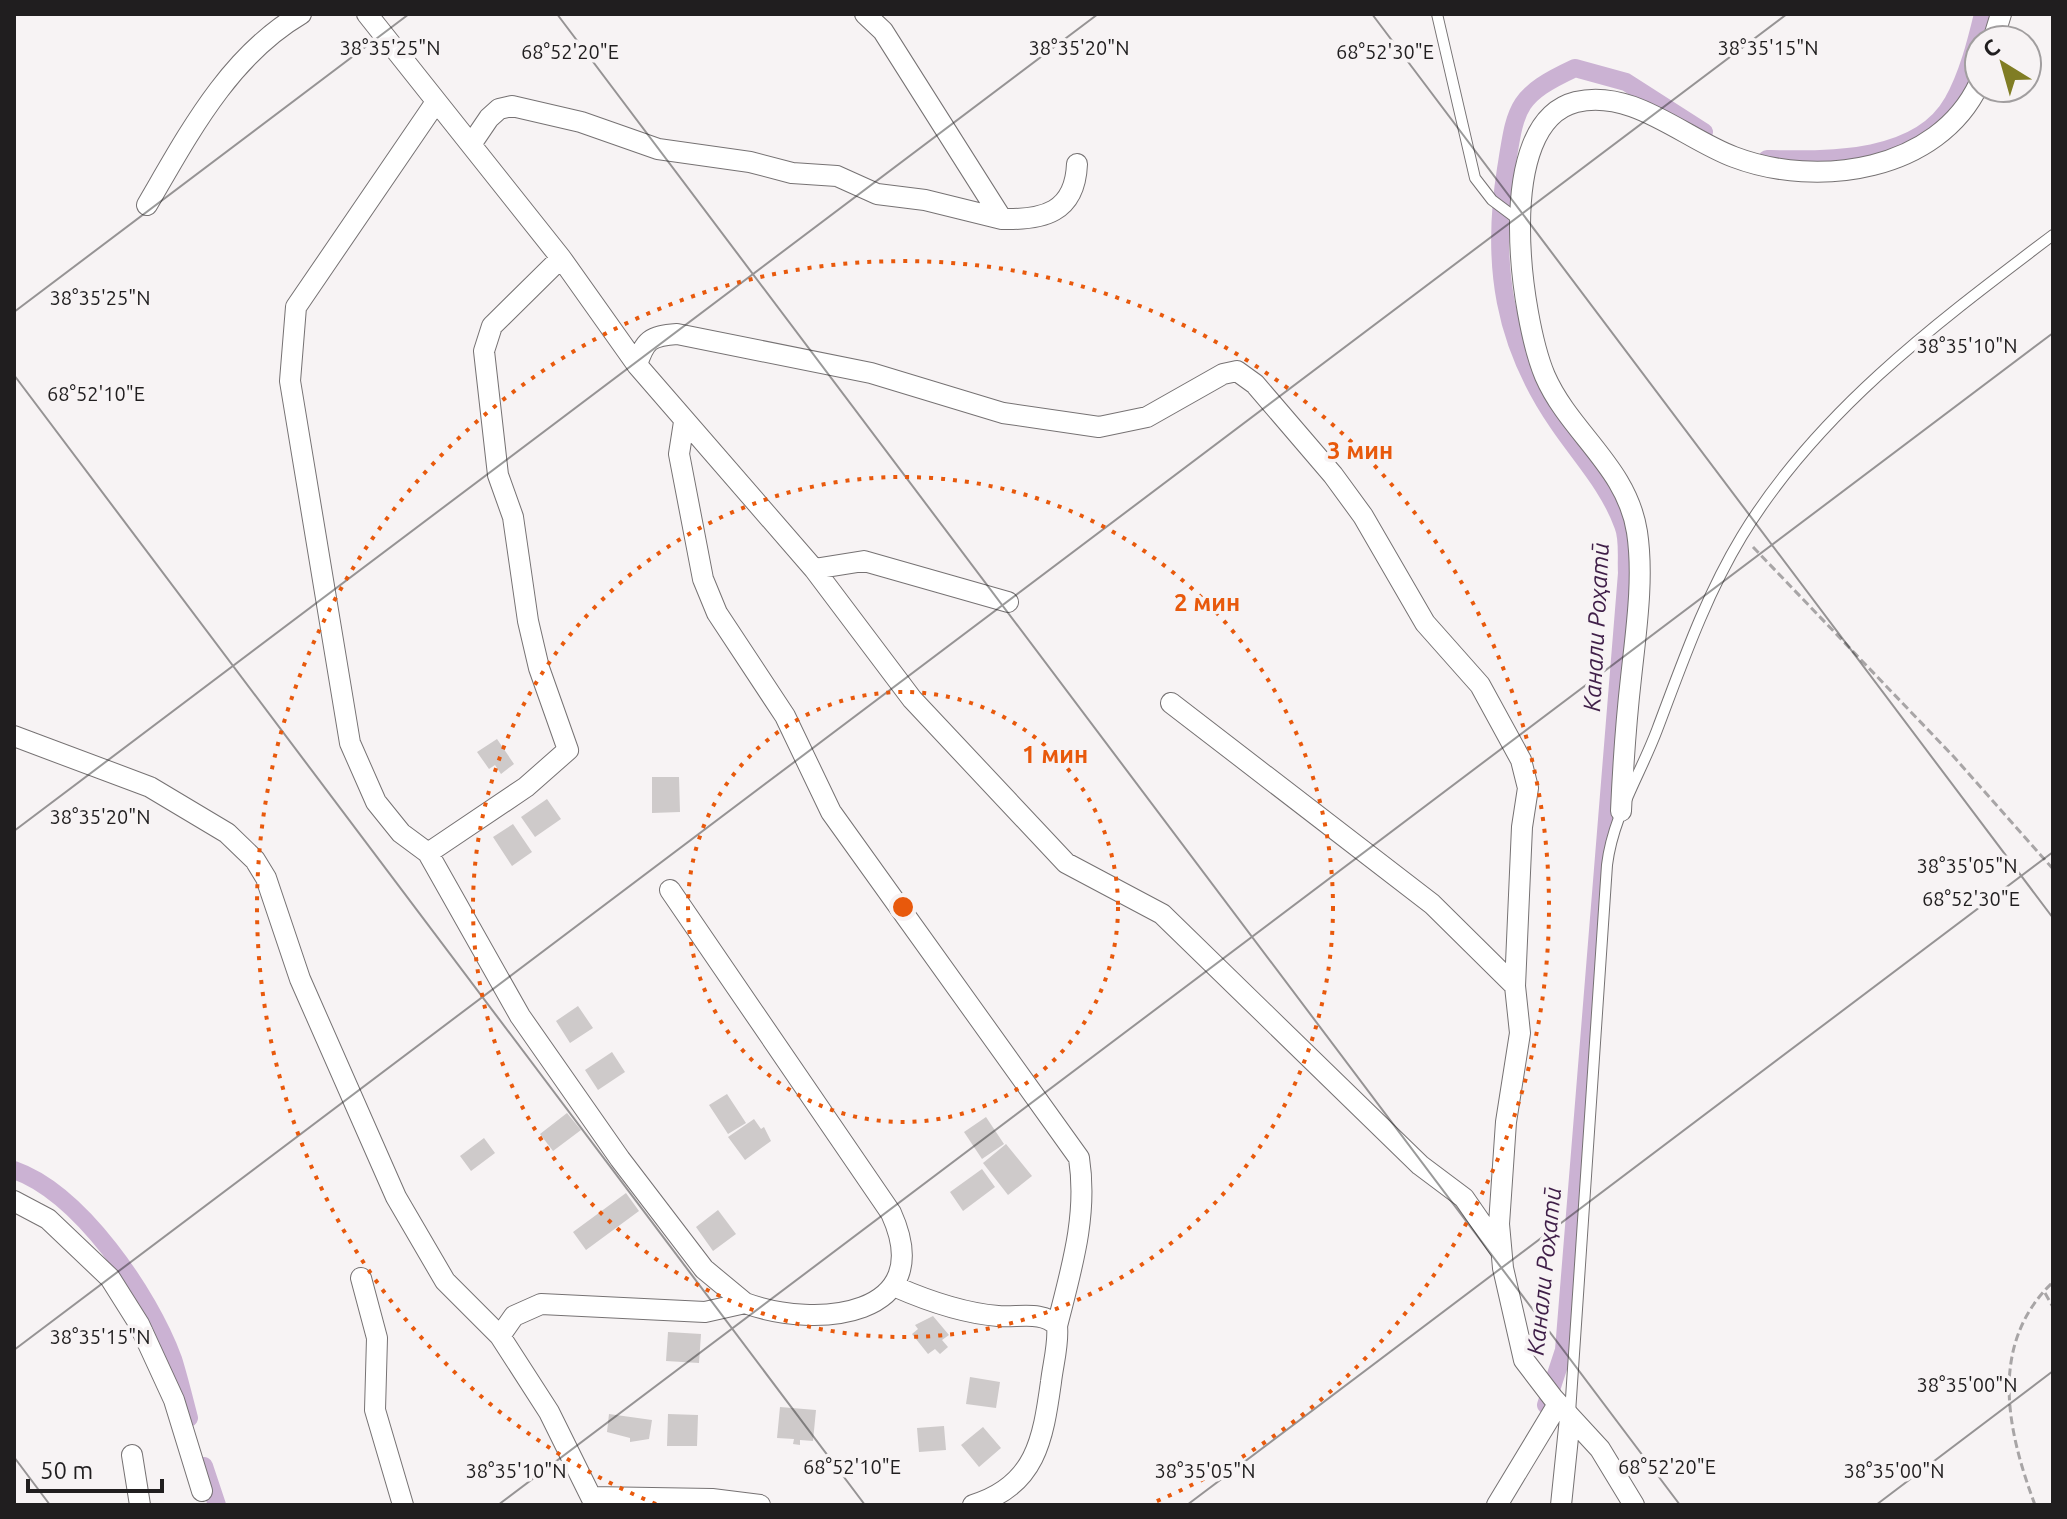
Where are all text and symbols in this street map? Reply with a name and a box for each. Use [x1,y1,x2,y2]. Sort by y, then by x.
north arrow [1963,24,2043,104]
text: С [1978,33,2004,62]
text: 38°35'25"N [339,36,441,59]
text: 38°35'20"N [1028,36,1130,59]
text: 38°35'15"N [1717,36,1819,59]
text: 68°52'20"E [521,40,619,63]
text: 68°52'30"E [1336,40,1434,63]
text: 38°35'25"N [49,286,151,309]
text: 38°35'10"N [1916,334,2018,357]
text: 68°52'10"E [47,382,145,405]
text: 3 мин [1327,437,1393,464]
water label: Канали Роҳатӣ [1578,542,1614,712]
text: 2 мин [1174,589,1240,616]
text: 1 мин [1022,741,1088,768]
text: 38°35'20"N [49,805,151,828]
text: 38°35'05"N [1916,854,2018,877]
text: 68°52'30"E [1922,887,2020,910]
centre of rings [889,893,917,921]
water label: Канали Роҳатӣ [1522,1185,1566,1357]
text: 38°35'15"N [49,1325,151,1348]
text: 38°35'00"N [1916,1373,2018,1396]
scale bar [28,1443,162,1493]
text: 68°52'10"E [803,1455,901,1478]
text: 68°52'20"E [1618,1455,1716,1478]
text: 50 m [40,1457,93,1484]
text: 38°35'10"N [465,1459,567,1482]
text: 38°35'05"N [1154,1459,1256,1482]
text: 38°35'00"N [1843,1459,1945,1482]

